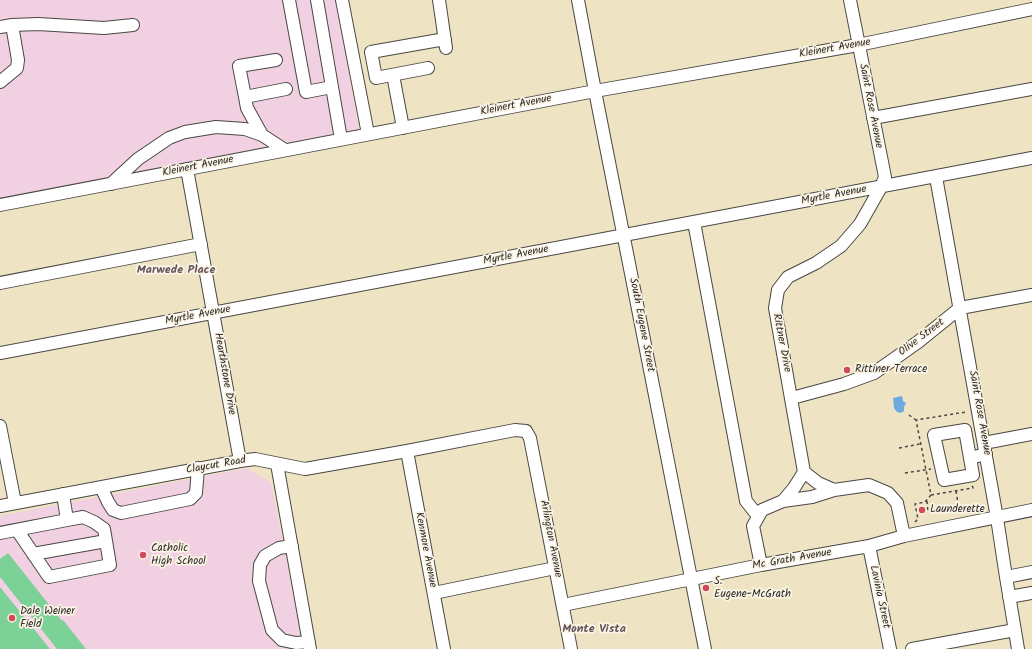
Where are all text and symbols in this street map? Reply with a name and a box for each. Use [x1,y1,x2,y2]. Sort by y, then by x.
street label: Kleinert Avenue [798,36,872,62]
street label: Saint Rose Avenue [855,63,885,149]
street label: Kleinert Avenue [479,93,553,119]
street label: Kleinert Avenue [161,154,235,180]
street label: Myrtle Avenue [800,183,868,209]
street label: Myrtle Avenue [482,243,550,269]
district label: Marwede Place [137,264,215,278]
street label: South Eugene Street [625,277,657,373]
street label: Myrtle Avenue [164,303,232,329]
street label: Rittner Drive [769,313,793,373]
street label: Olive Street [896,316,948,360]
street label: Hearthstone Drive [210,332,238,416]
place label: Rittiner Terrace [855,363,927,377]
marker: Rittiner Terrace [842,365,852,375]
street label: Saint Rose Avenue [965,370,993,456]
street label: Claycut Road [185,454,247,478]
street label: Arlington Avenue [536,499,564,579]
place label: Launderette [930,503,985,517]
marker: Launderette [917,505,927,515]
street label: Kenmore Avenue [411,511,439,589]
place label: Catholic High School [151,542,206,568]
street label: Mc Grath Avenue [751,547,833,573]
marker: Catholic High School [138,550,148,560]
street label: Lavinia Street [866,564,892,630]
place label: S. Eugene-McGrath [714,575,791,601]
marker: S. Eugene-McGrath [701,583,711,593]
place label: Dale Weiner Field [20,605,75,631]
marker: Dale Weiner Field [7,613,17,623]
district label: Monte Vista [562,623,626,637]

